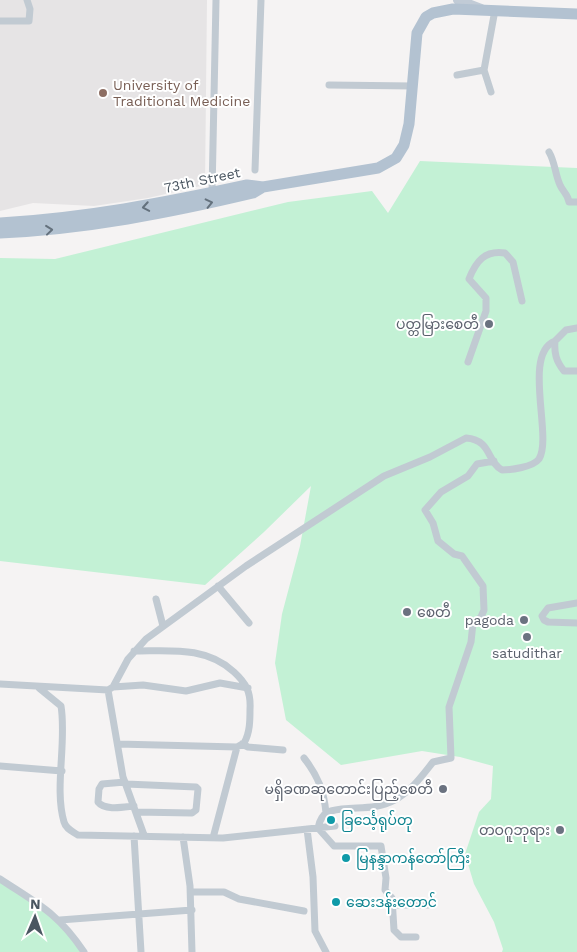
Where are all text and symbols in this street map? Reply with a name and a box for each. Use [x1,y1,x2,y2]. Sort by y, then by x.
place label: University of Traditional Medicine [113,77,250,109]
marker: University of Traditional Medicine [97,87,109,99]
street label: 73th Street [162,164,242,196]
one-way arrow [204,198,213,209]
one-way arrow [142,201,151,211]
one-way arrow [45,225,53,236]
place label: ပတ္တမြားစေတီ [396,314,479,336]
marker: ပတ္တမြားစေတီ [483,318,495,330]
place label: စေတီ [417,602,451,620]
marker: စေတီ [401,606,413,618]
place label: pagoda [465,612,514,628]
marker: pagoda [518,614,530,626]
marker: satudithar [521,631,533,643]
place label: satudithar [492,645,562,661]
place label: မရှိခဏဆုတောင်းပြည့်စေတီ [264,779,433,801]
marker: မရှိခဏဆုတောင်းပြည့်စေတီ [437,783,449,795]
place label: ခြင်္သေ့ရုပ်တု [341,810,413,832]
marker: ခြင်္သေ့ရုပ်တု [325,814,337,826]
place label: တဝဂူဘုရား [479,822,550,842]
marker: တဝဂူဘုရား [554,824,566,836]
place label: မြနန္ဒာကန်တော်ကြီး [356,848,470,870]
marker: မြနန္ဒာကန်တော်ကြီး [340,852,352,864]
north arrow [10,892,60,942]
place label: ဆေးဒန်းတောင် [346,892,437,914]
text: N [30,896,41,912]
marker: ဆေးဒန်းတောင် [330,896,342,908]

